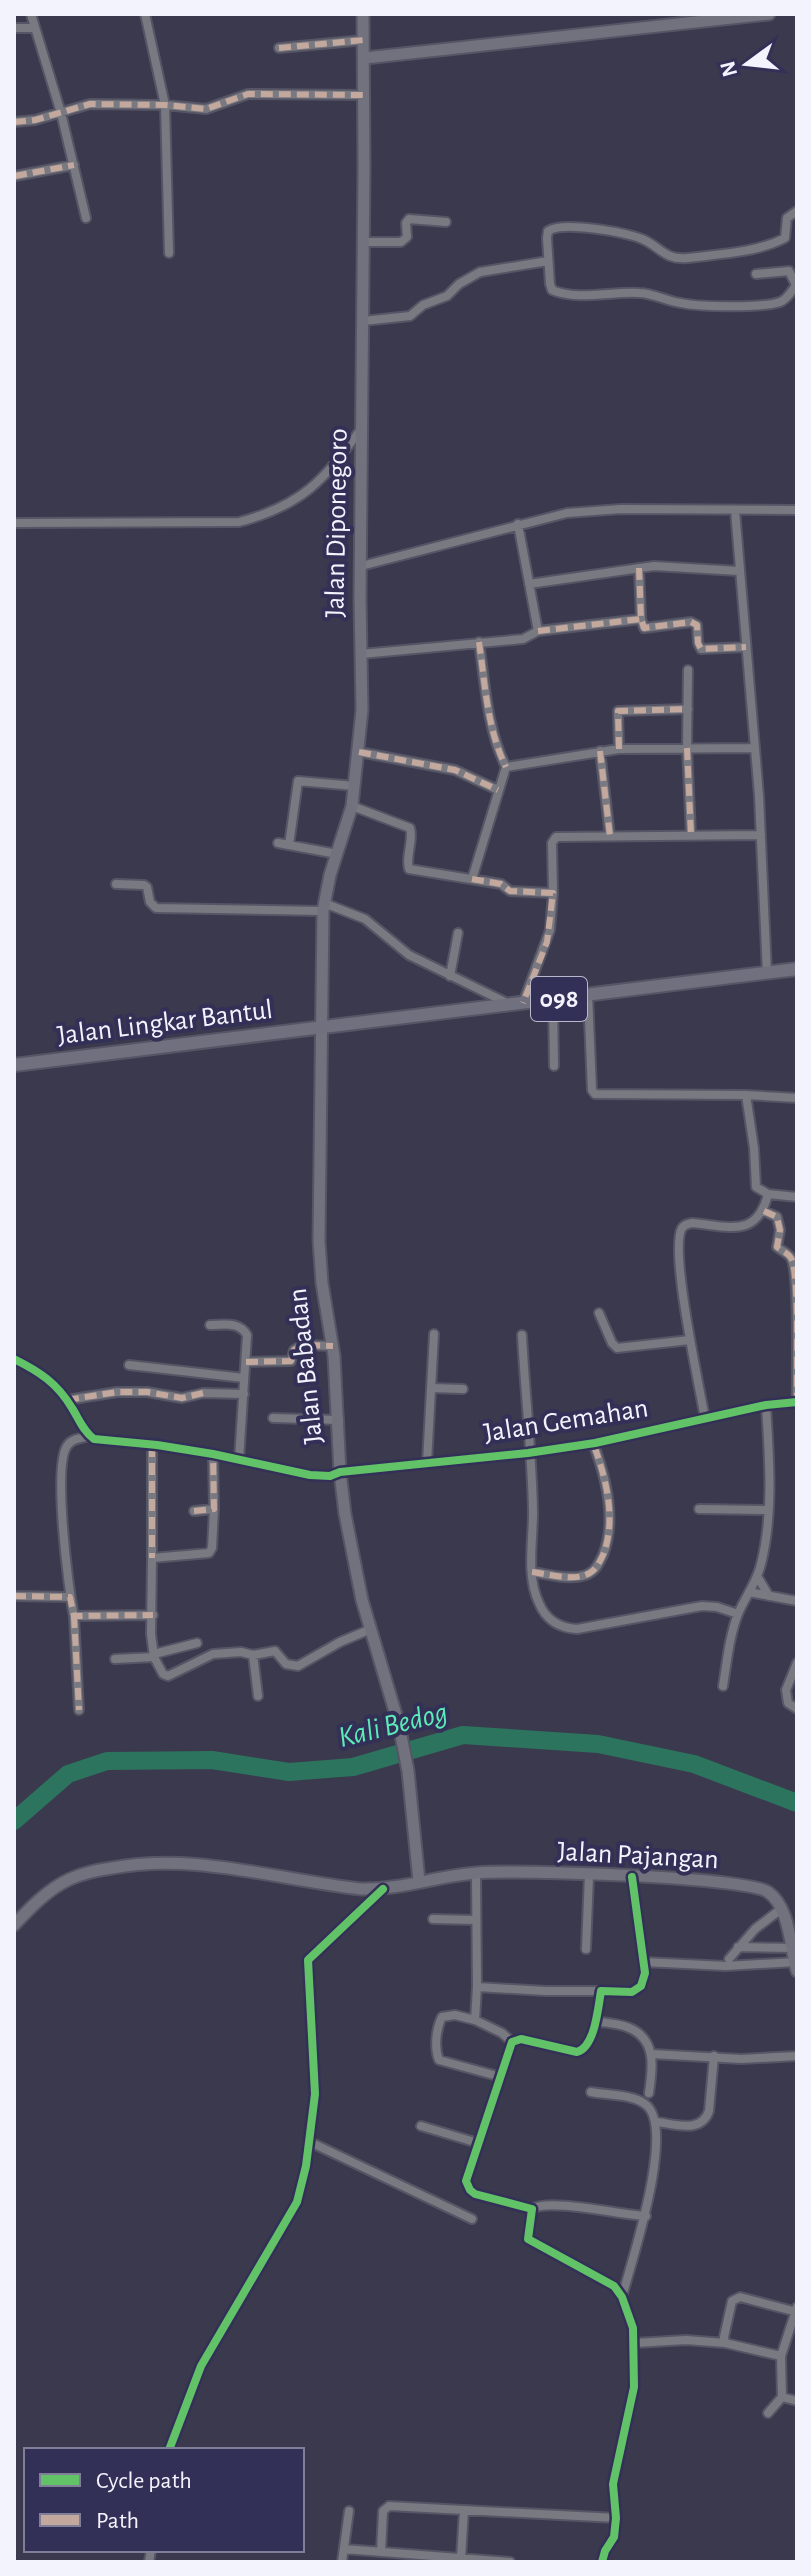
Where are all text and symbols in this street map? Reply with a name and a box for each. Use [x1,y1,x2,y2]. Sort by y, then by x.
north arrow [707,24,787,104]
text: N [716,59,741,79]
street label: Jalan Diponegoro [321,428,353,618]
road number: 098 [531,977,587,1021]
street label: Jalan Lingkar Bantul [56,996,274,1050]
street label: Jalan Babadan [284,1287,328,1445]
street label: Jalan Gemahan [482,1394,650,1448]
water label: Kali Bedog [335,1697,451,1753]
street label: Jalan Pajangan [557,1838,719,1874]
legend [24,2448,304,2552]
text: Cycle path [96,2469,192,2493]
text: Path [96,2509,139,2533]

